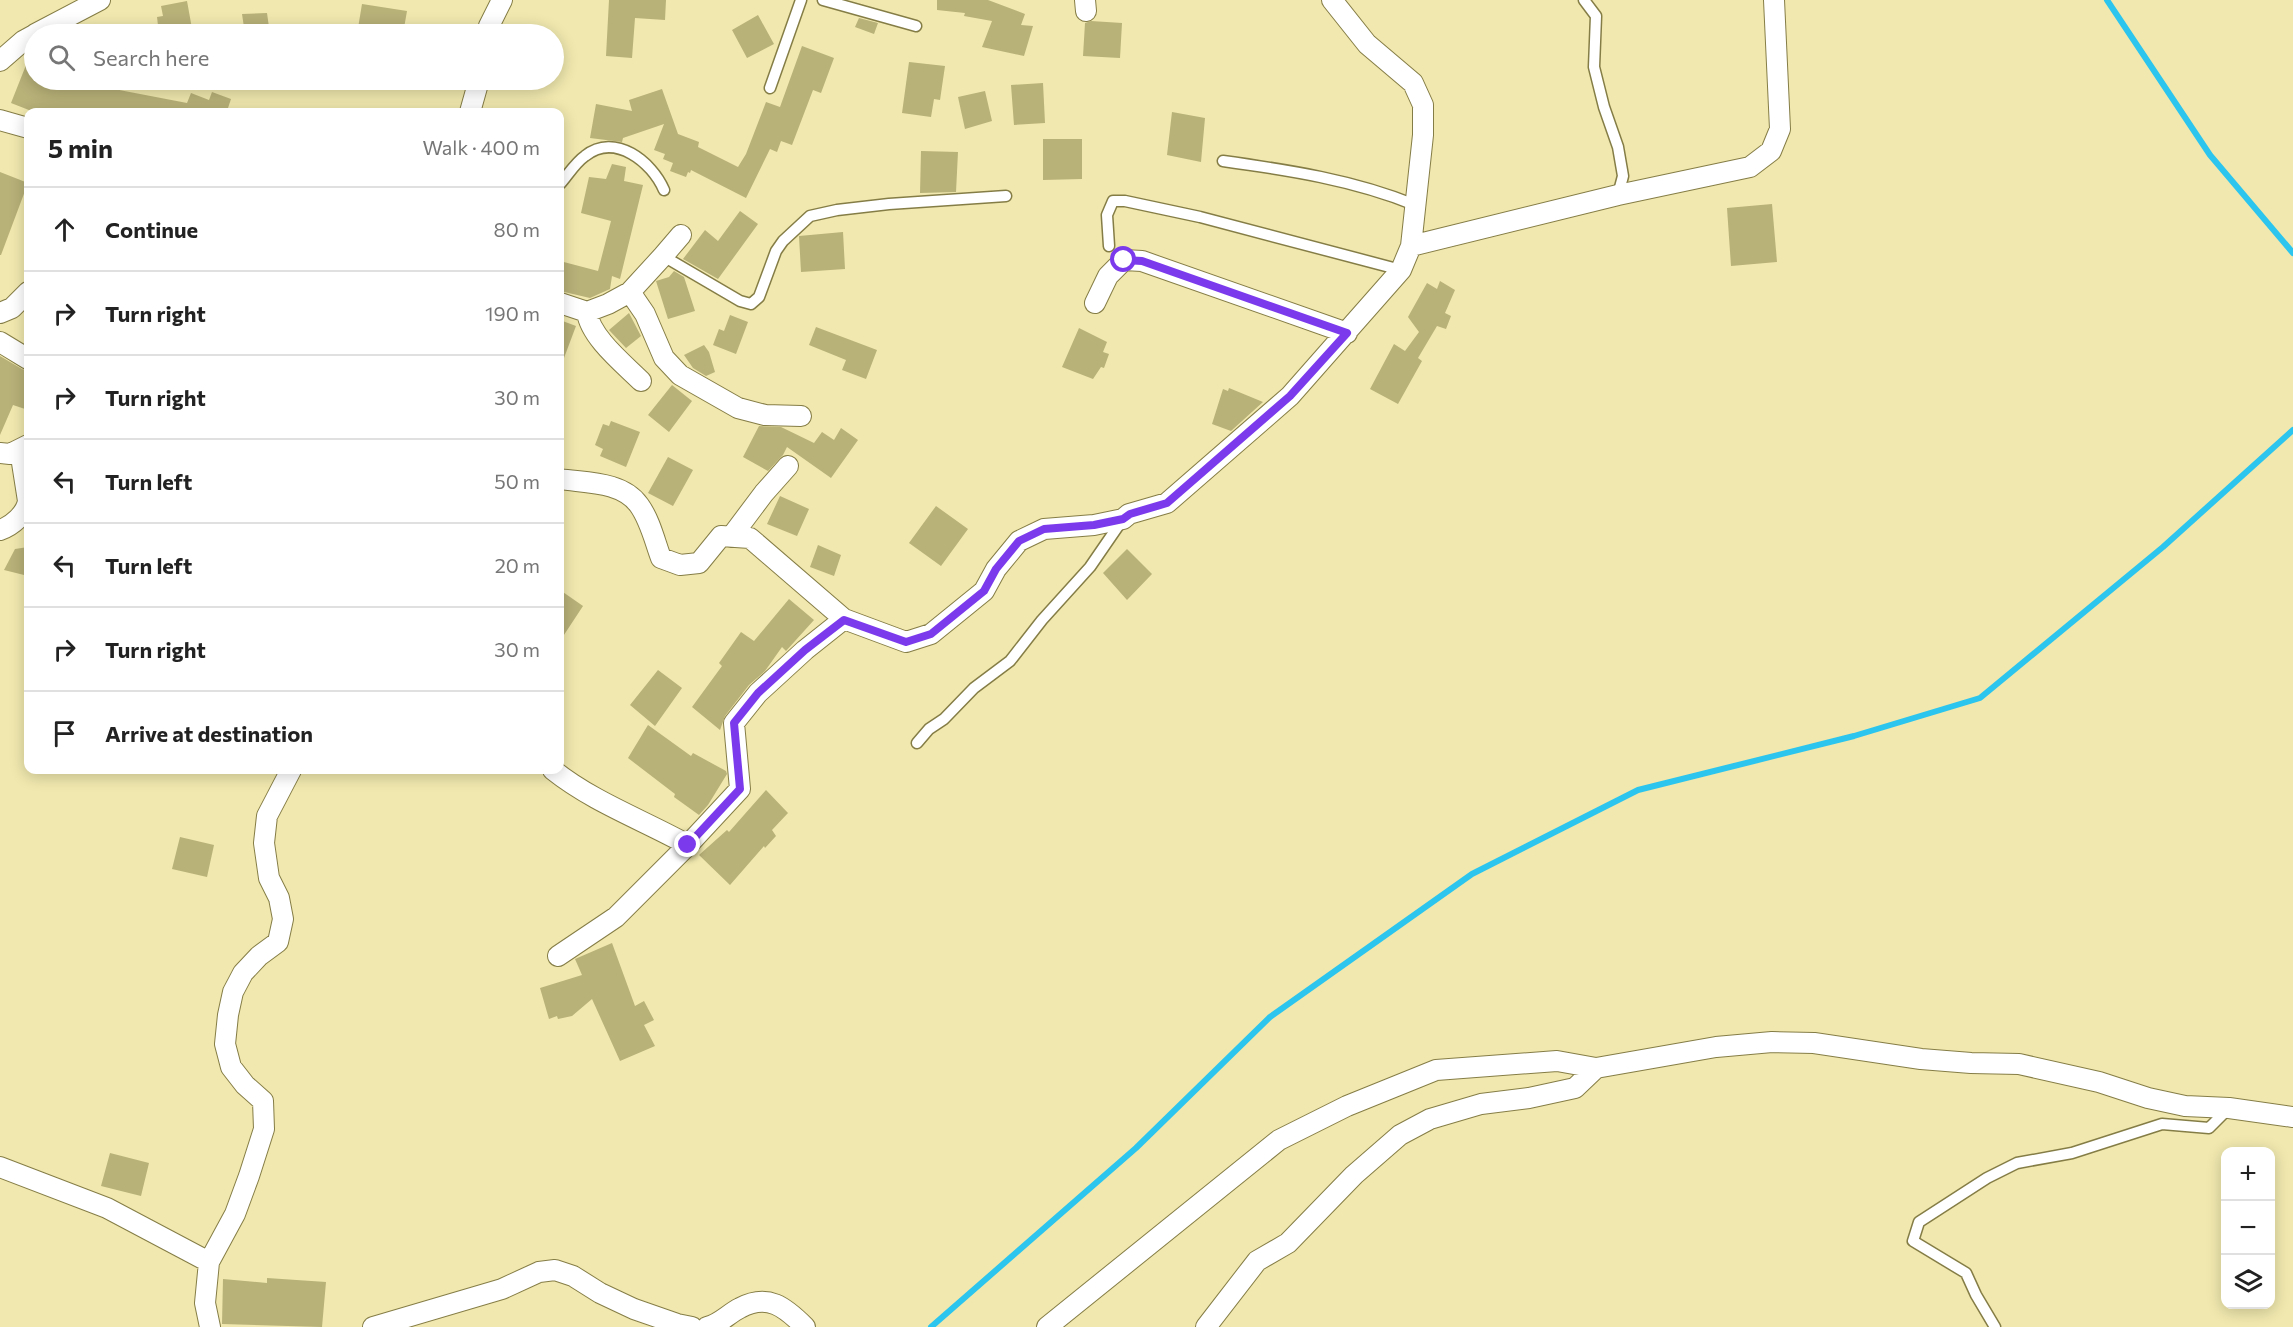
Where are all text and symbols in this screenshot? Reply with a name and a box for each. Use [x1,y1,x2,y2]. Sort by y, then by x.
search box [24,24,564,90]
icon: search [45,41,78,74]
text: Search here [93,44,209,71]
text: 5 min [48,132,113,163]
text: Walk · 400 m [423,135,540,159]
icon: ahead [48,213,81,246]
text: Continue [105,216,198,243]
text: 80 m [494,217,540,241]
route start [1110,246,1136,272]
icon: right [48,297,81,330]
text: Turn right [105,300,206,327]
text: 190 m [485,301,540,325]
icon: right [48,381,81,414]
text: Turn right [105,384,206,411]
text: 30 m [494,385,540,409]
icon: left [48,465,81,498]
text: Turn left [105,468,192,495]
text: 50 m [494,469,540,493]
icon: left [48,549,81,582]
text: Turn left [105,552,192,579]
text: 20 m [495,553,540,577]
icon: right [48,633,81,666]
text: Turn right [105,636,206,663]
text: 30 m [494,637,540,661]
icon: arrive [48,717,81,750]
text: Arrive at destination [105,720,313,747]
route end [674,831,700,857]
map controls [2221,1147,2275,1309]
button: + [2221,1147,2275,1201]
button: − [2221,1201,2275,1255]
button: layers [2221,1255,2275,1309]

